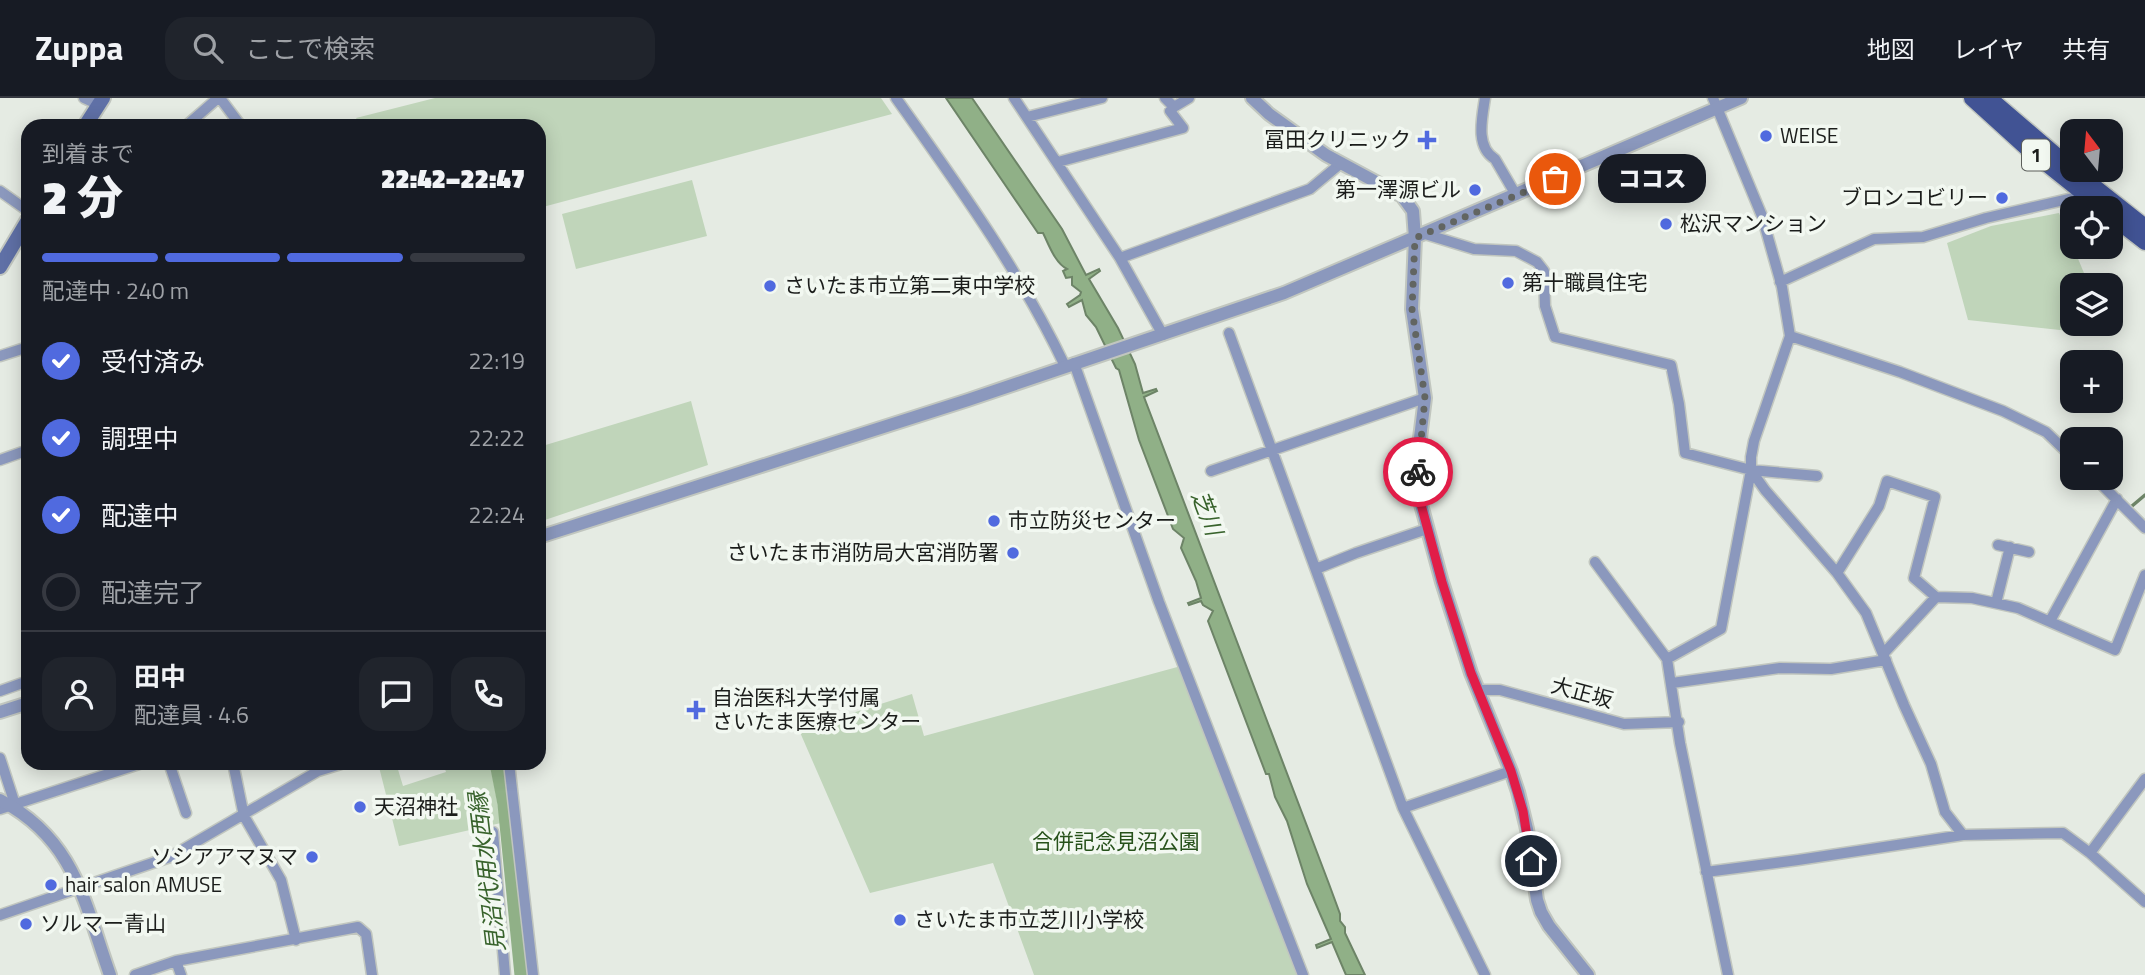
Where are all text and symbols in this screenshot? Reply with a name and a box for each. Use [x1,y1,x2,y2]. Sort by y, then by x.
search box [165,17,655,80]
text: Zuppa [35,23,123,73]
icon: search [189,29,227,67]
text: ここで検索 [245,29,375,68]
text: 地図 [1867,31,1915,67]
text: レイヤ [1953,31,2024,67]
text: 共有 [2062,31,2110,67]
place label: WEISE [1780,119,1838,151]
north arrow [2060,119,2123,182]
map controls [2060,119,2123,490]
place label: 冨田クリニック [1264,123,1411,155]
marker: WEISE [1758,128,1774,144]
marker: 冨田クリニック [1417,130,1437,150]
text: 到着まで [42,136,134,171]
road number: 1 [2022,139,2050,170]
pin [1525,149,1585,209]
callout: ココス [1597,154,1706,204]
text: 22:42–22:47 [381,159,525,198]
icon: bag [1536,160,1574,198]
text: ココス [1618,161,1687,196]
text: 2 分 [42,162,123,232]
place label: 第一澤源ビル [1335,173,1461,205]
place label: ブロンコビリー [1841,181,1988,213]
marker: 第一澤源ビル [1467,182,1483,198]
marker: ブロンコビリー [1994,190,2010,206]
button: locate [2060,196,2123,259]
place label: 松沢マンション [1680,207,1827,239]
marker: 松沢マンション [1658,216,1674,232]
place label: 第十職員住宅 [1522,266,1648,298]
place label: さいたま市立第二東中学校 [784,269,1035,301]
text: 配達中 · 240 m [42,273,189,308]
button: layers [2060,273,2123,336]
marker: 第十職員住宅 [1500,275,1516,291]
marker: さいたま市立第二東中学校 [762,278,778,294]
icon: check [42,342,80,380]
text: 受付済み [101,342,205,381]
text: 22:19 [468,343,525,378]
button: + [2060,350,2123,413]
icon: check [42,419,80,457]
text: 調理中 [101,419,179,458]
text: 22:22 [468,420,525,455]
button: − [2060,427,2123,490]
courier [1383,437,1453,507]
icon: bike [1399,453,1437,491]
water label: 芝川 [1183,485,1233,543]
icon: check [42,496,80,534]
text: 配達中 [101,496,179,535]
text: 22:24 [468,497,525,532]
place label: 市立防災センター [1008,504,1176,536]
marker: 市立防災センター [986,513,1002,529]
place label: さいたま市消防局大宮消防署 [727,536,999,568]
marker: さいたま市消防局大宮消防署 [1005,545,1021,561]
text: 配達完了 [101,573,205,612]
button: person [42,657,116,731]
text: 田中 [134,657,186,696]
button: chat [359,657,433,731]
button: phone [451,657,525,731]
street label: 大正坂 [1548,668,1617,716]
place label: 自治医科大学付属 さいたま医療センター [712,681,921,737]
text: 配達員 · 4.6 [134,697,249,732]
marker: 自治医科大学付属 さいたま医療センター [686,700,706,720]
water label: 見沼代用水西縁 [459,787,514,954]
place label: 天沼神社 [374,790,458,822]
marker: 天沼神社 [352,799,368,815]
park label: 合併記念見沼公園 [1032,825,1200,857]
pin [1501,831,1561,891]
place label: ソシアアマヌマ [151,840,298,872]
icon: home [1512,842,1550,880]
marker: ソシアアマヌマ [304,849,320,865]
place label: hair salon AMUSE [65,868,222,900]
marker: hair salon AMUSE [43,877,59,893]
place label: さいたま市立芝川小学校 [914,903,1144,935]
place label: ソルマー青山 [40,907,166,939]
marker: さいたま市立芝川小学校 [892,912,908,928]
marker: ソルマー青山 [18,916,34,932]

